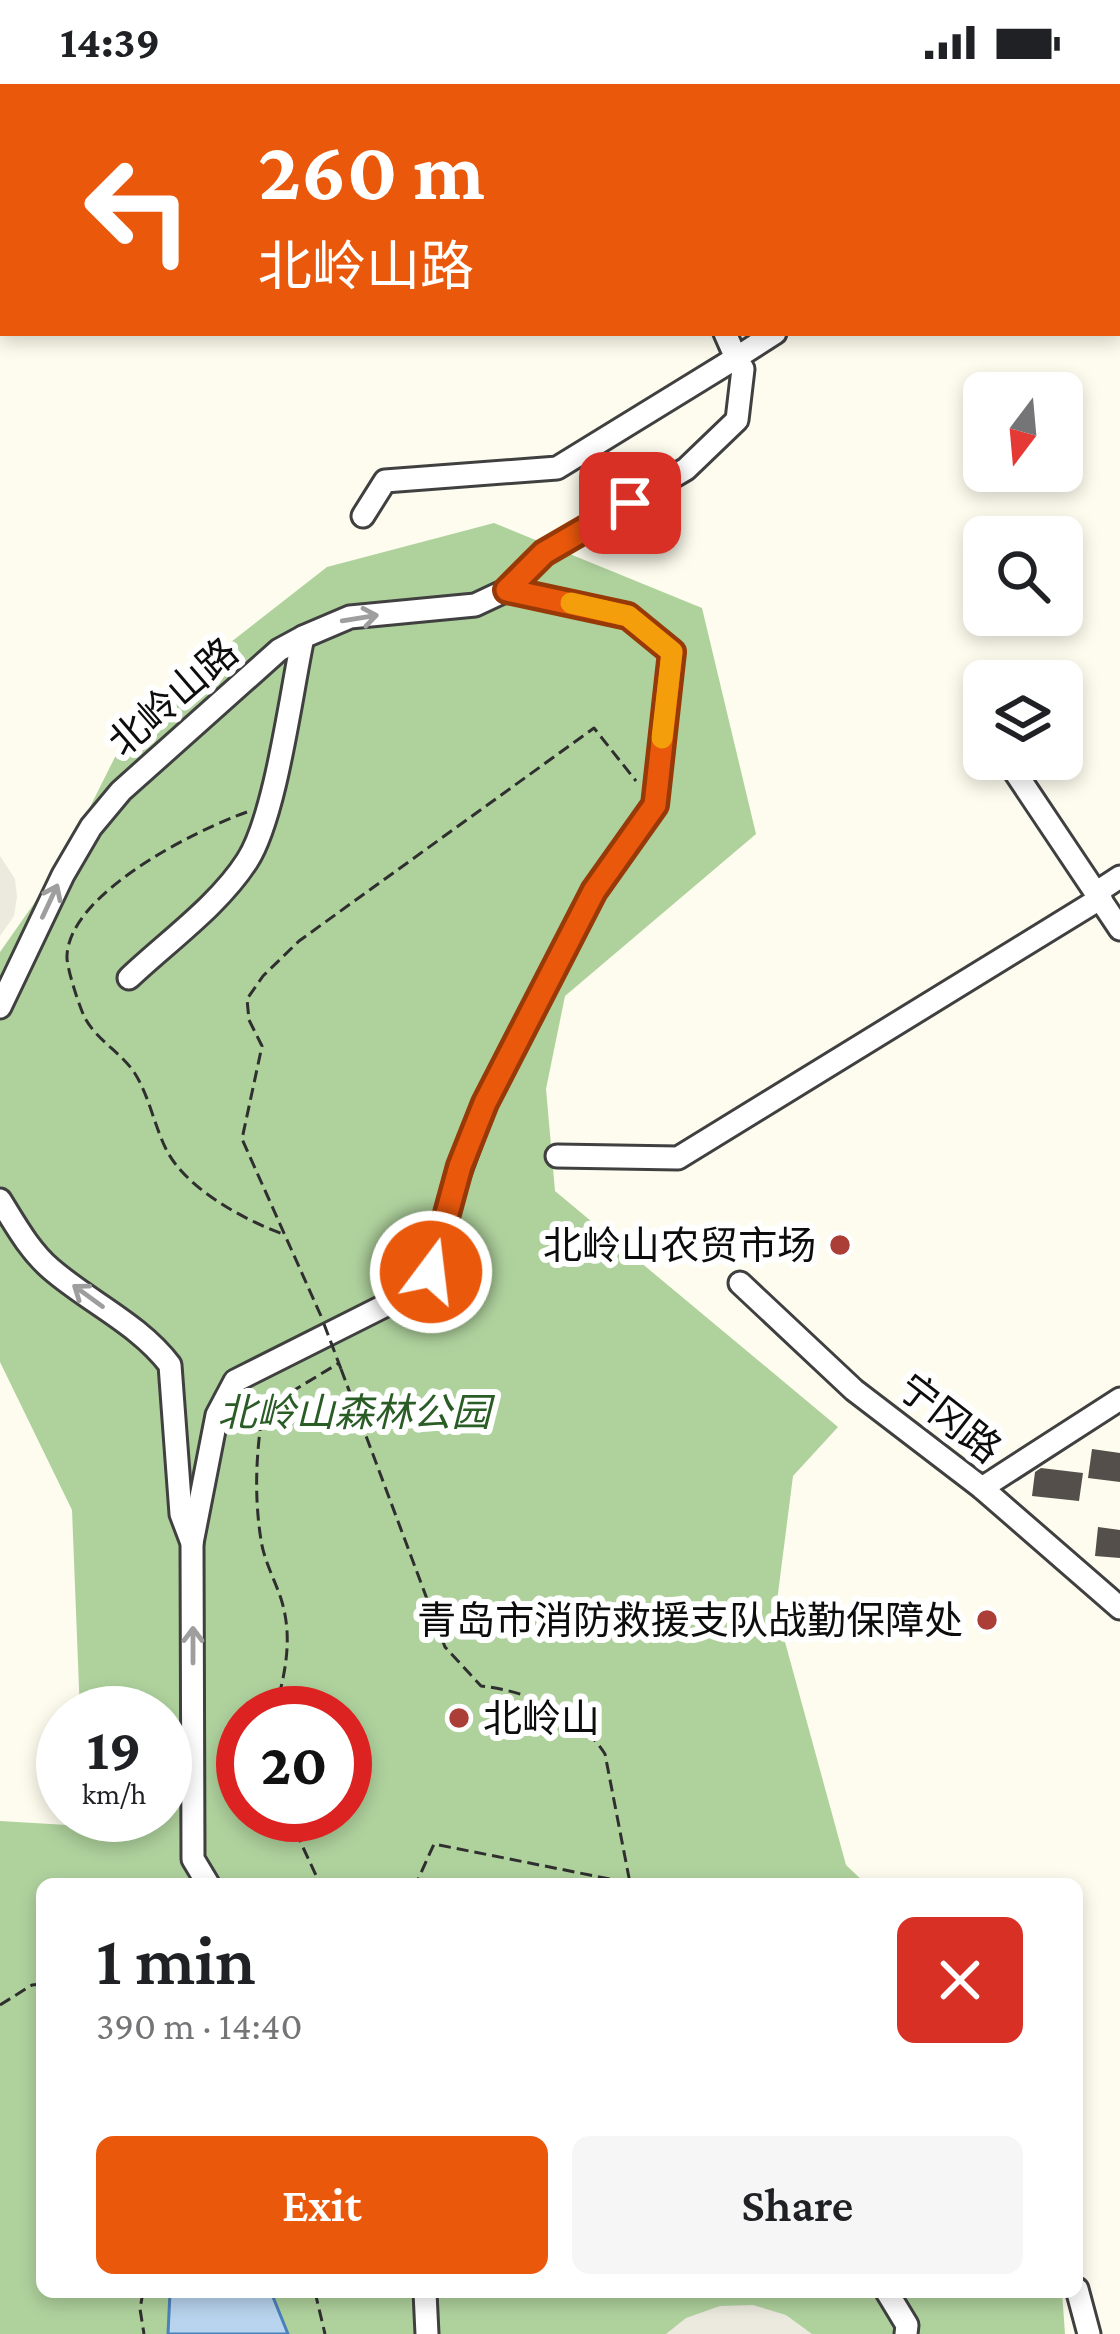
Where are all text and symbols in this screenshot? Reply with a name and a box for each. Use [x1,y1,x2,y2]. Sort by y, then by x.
text: 14:39 [60,17,160,67]
text: 260 m [258,124,485,217]
icon: left [60,132,216,288]
text: 北岭山路 [258,237,474,297]
north arrow [963,372,1083,492]
map controls [963,372,1083,780]
pin [579,452,681,554]
icon: arrive [597,470,663,536]
button: search [963,516,1083,636]
one-way arrow [340,606,379,629]
street label: 北岭山路 [100,630,246,764]
button: layers [963,660,1083,780]
one-way arrow [40,884,62,920]
position arrow [368,1209,494,1335]
place label: 北岭山农贸市场 [543,1224,816,1267]
marker: 北岭山农贸市场 [827,1232,853,1258]
one-way arrow [72,1284,105,1310]
street label: 宁冈路 [891,1365,1009,1471]
park label: 北岭山森林公园 [217,1391,495,1434]
place label: 青岛市消防救援支队战勤保障处 [417,1599,963,1642]
marker: 青岛市消防救援支队战勤保障处 [974,1607,1000,1633]
one-way arrow [182,1626,204,1665]
speed limit sign: 20 [216,1686,372,1842]
place label: 北岭山 [483,1697,600,1740]
marker: 北岭山 [446,1705,472,1731]
text: 19 [86,1715,142,1782]
text: km/h [82,1777,146,1810]
button: close [897,1917,1023,2043]
text: 1 min [96,1919,256,1999]
text: 390 m · 14:40 [96,2004,303,2047]
button: Exit [96,2136,548,2274]
button: Share [572,2136,1023,2274]

